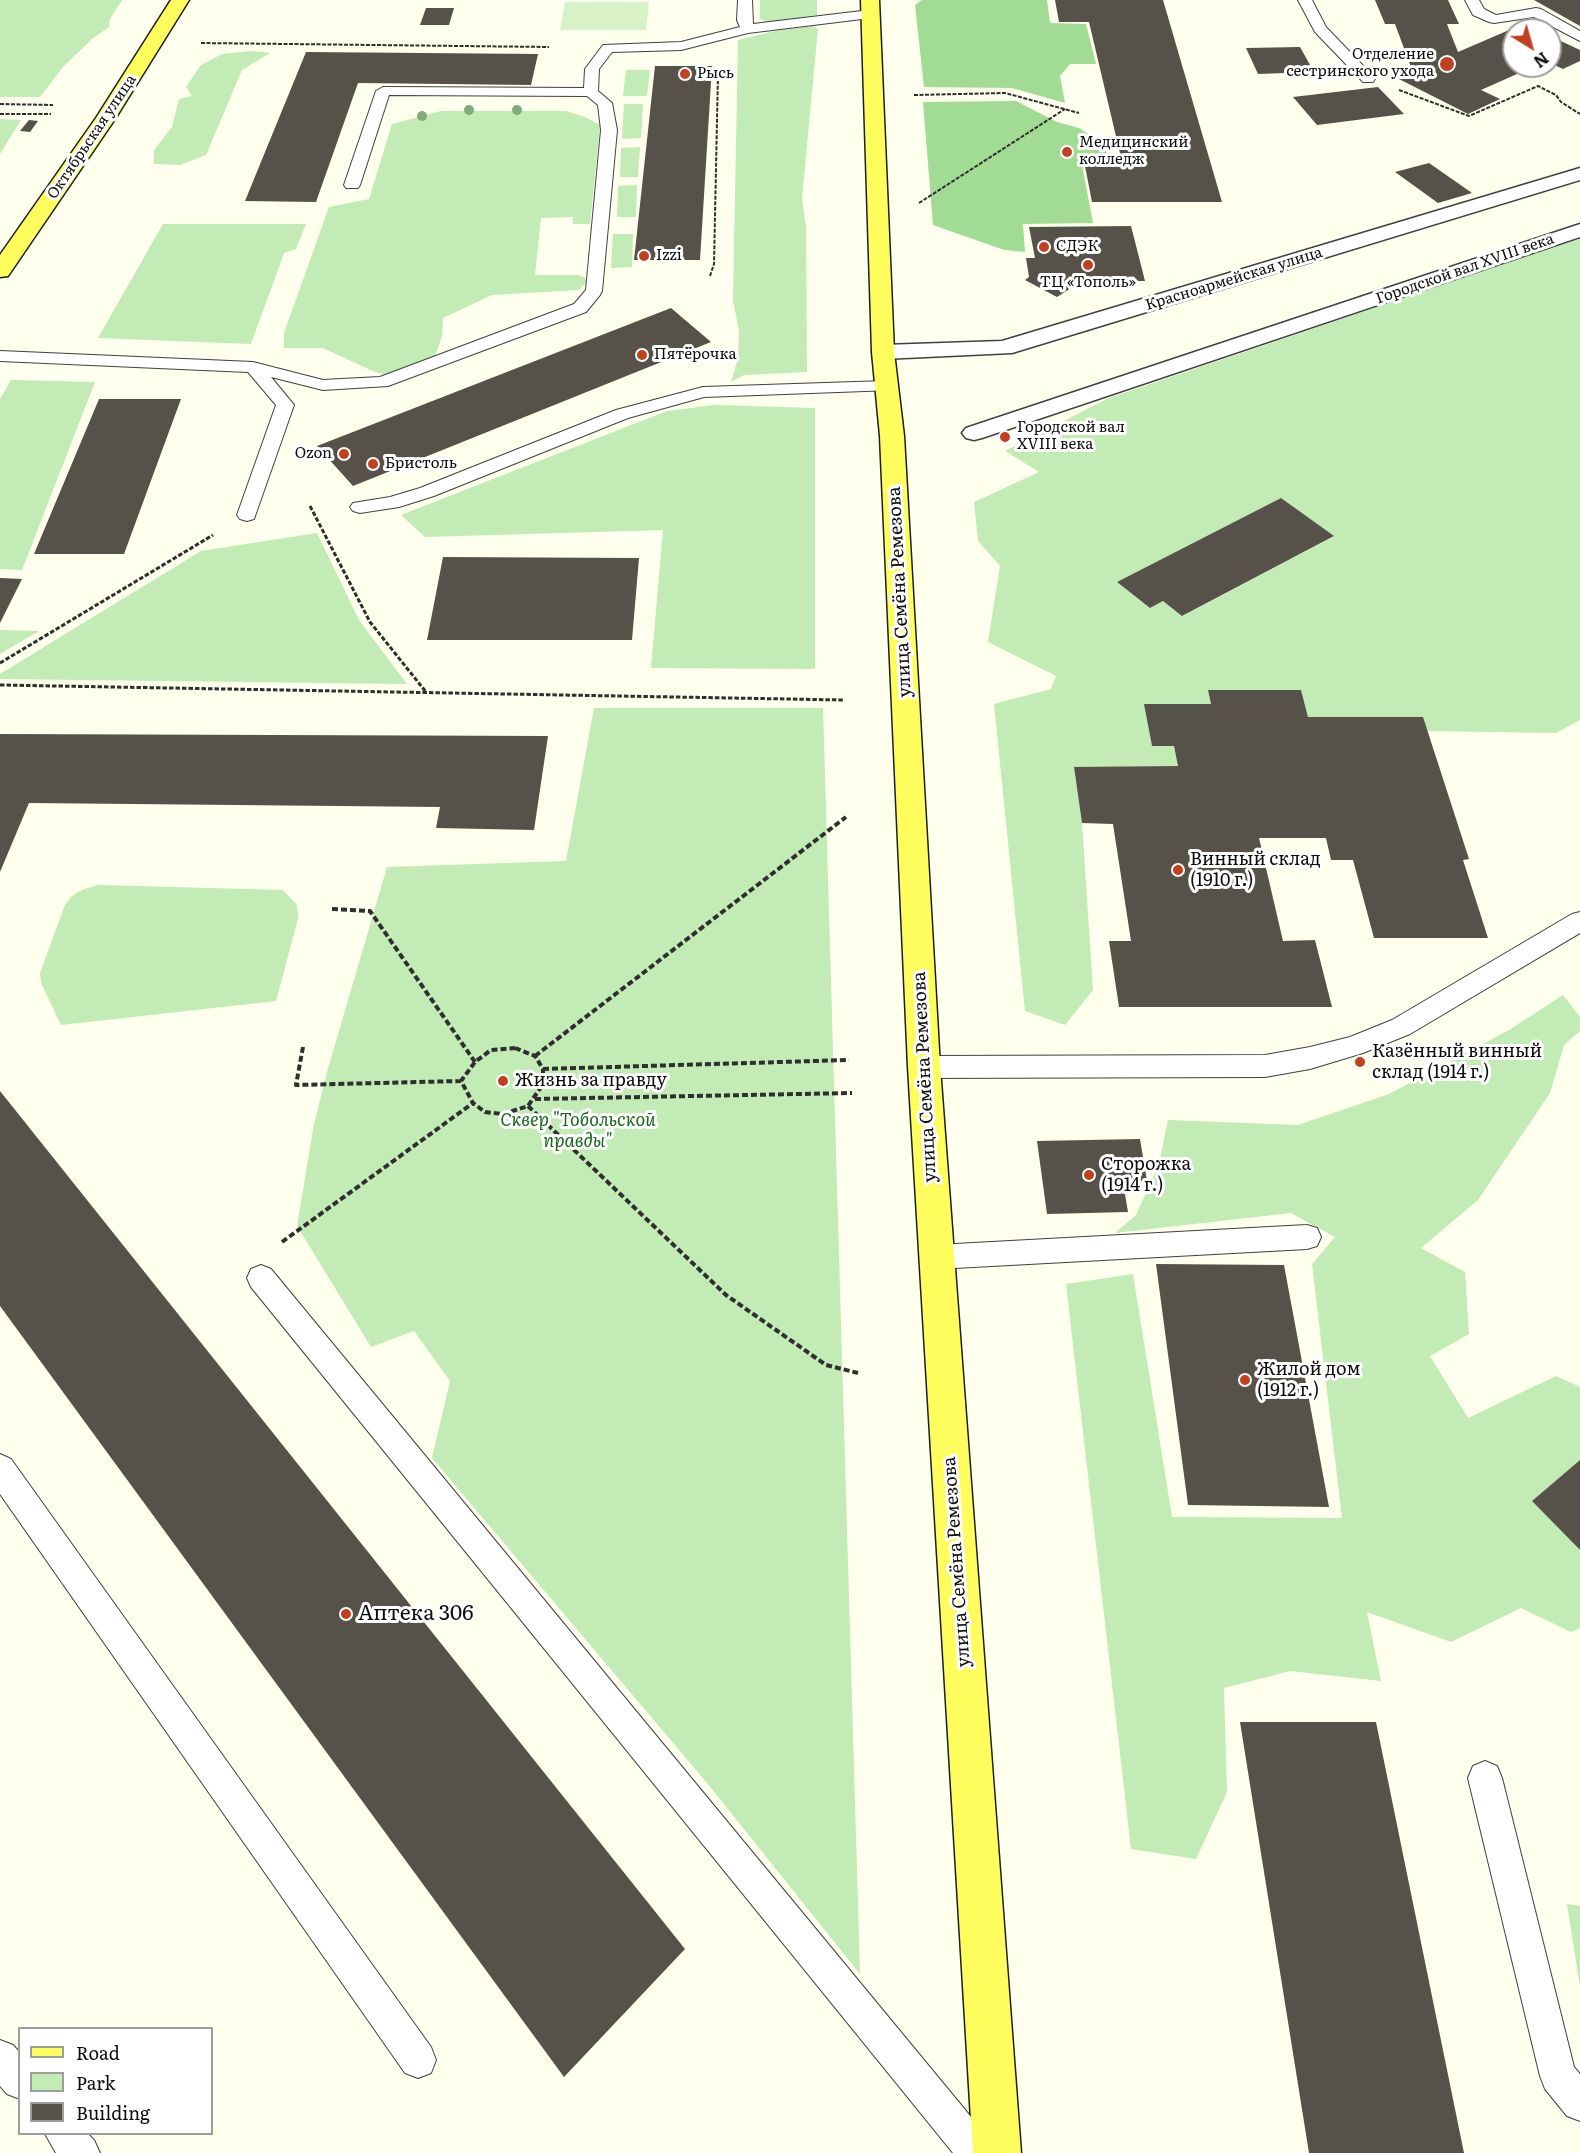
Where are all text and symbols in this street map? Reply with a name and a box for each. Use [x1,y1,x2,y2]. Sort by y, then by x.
north arrow [1502,18,1562,78]
place label: Отделение сестринского ухода [1286,46,1434,81]
text: N [1529,47,1554,74]
marker: Отделение сестринского ухода [1438,55,1456,73]
place label: Рысь [697,65,734,83]
marker: Рысь [678,67,692,81]
street label: Октябрьская улица [44,71,140,203]
place label: Медицинский колледж [1079,134,1189,169]
marker: Медицинский колледж [1060,145,1074,159]
street label: Городской вал XVIII века [1374,230,1556,308]
place label: СДЭК [1056,238,1098,256]
marker: СДЭК [1037,240,1051,254]
street label: Красноармейская улица [1143,243,1325,315]
place label: Izzi [656,247,682,265]
marker: Izzi [637,249,651,263]
marker: ТЦ «Тополь» [1081,258,1095,272]
place label: ТЦ «Тополь» [1040,274,1136,292]
place label: Пятёрочка [654,346,737,364]
marker: Пятёрочка [635,348,649,362]
place label: Городской вал XVIII века [1017,419,1125,454]
marker: Городской вал XVIII века [998,430,1012,444]
place label: Ozon [295,445,332,463]
marker: Ozon [337,447,351,461]
place label: Бристоль [385,455,457,473]
marker: Бристоль [366,457,380,471]
street label: улица Семёна Ремезова [884,486,916,698]
place label: Винный склад (1910 г.) [1190,849,1321,892]
marker: Винный склад (1910 г.) [1171,863,1185,877]
street label: улица Семёна Ремезова [909,971,941,1183]
place label: Казённый винный склад (1914 г.) [1372,1041,1542,1084]
marker: Казённый винный склад (1914 г.) [1353,1055,1367,1069]
place label: Жизнь за правду [515,1070,667,1092]
marker: Жизнь за правду [496,1074,510,1088]
park label: Сквер "Тобольской правды" [500,1110,656,1152]
place label: Сторожка (1914 г.) [1101,1154,1191,1196]
marker: Сторожка (1914 г.) [1082,1168,1096,1182]
place label: Жилой дом (1912 г.) [1257,1359,1360,1402]
marker: Жилой дом (1912 г.) [1238,1373,1252,1387]
street label: улица Семёна Ремезова [939,1456,975,1668]
place label: Аптека 306 [358,1601,474,1627]
marker: Аптека 306 [339,1607,353,1621]
legend [18,2027,213,2135]
text: Road [76,2039,120,2066]
text: Park [76,2069,115,2096]
text: Building [76,2099,150,2126]

